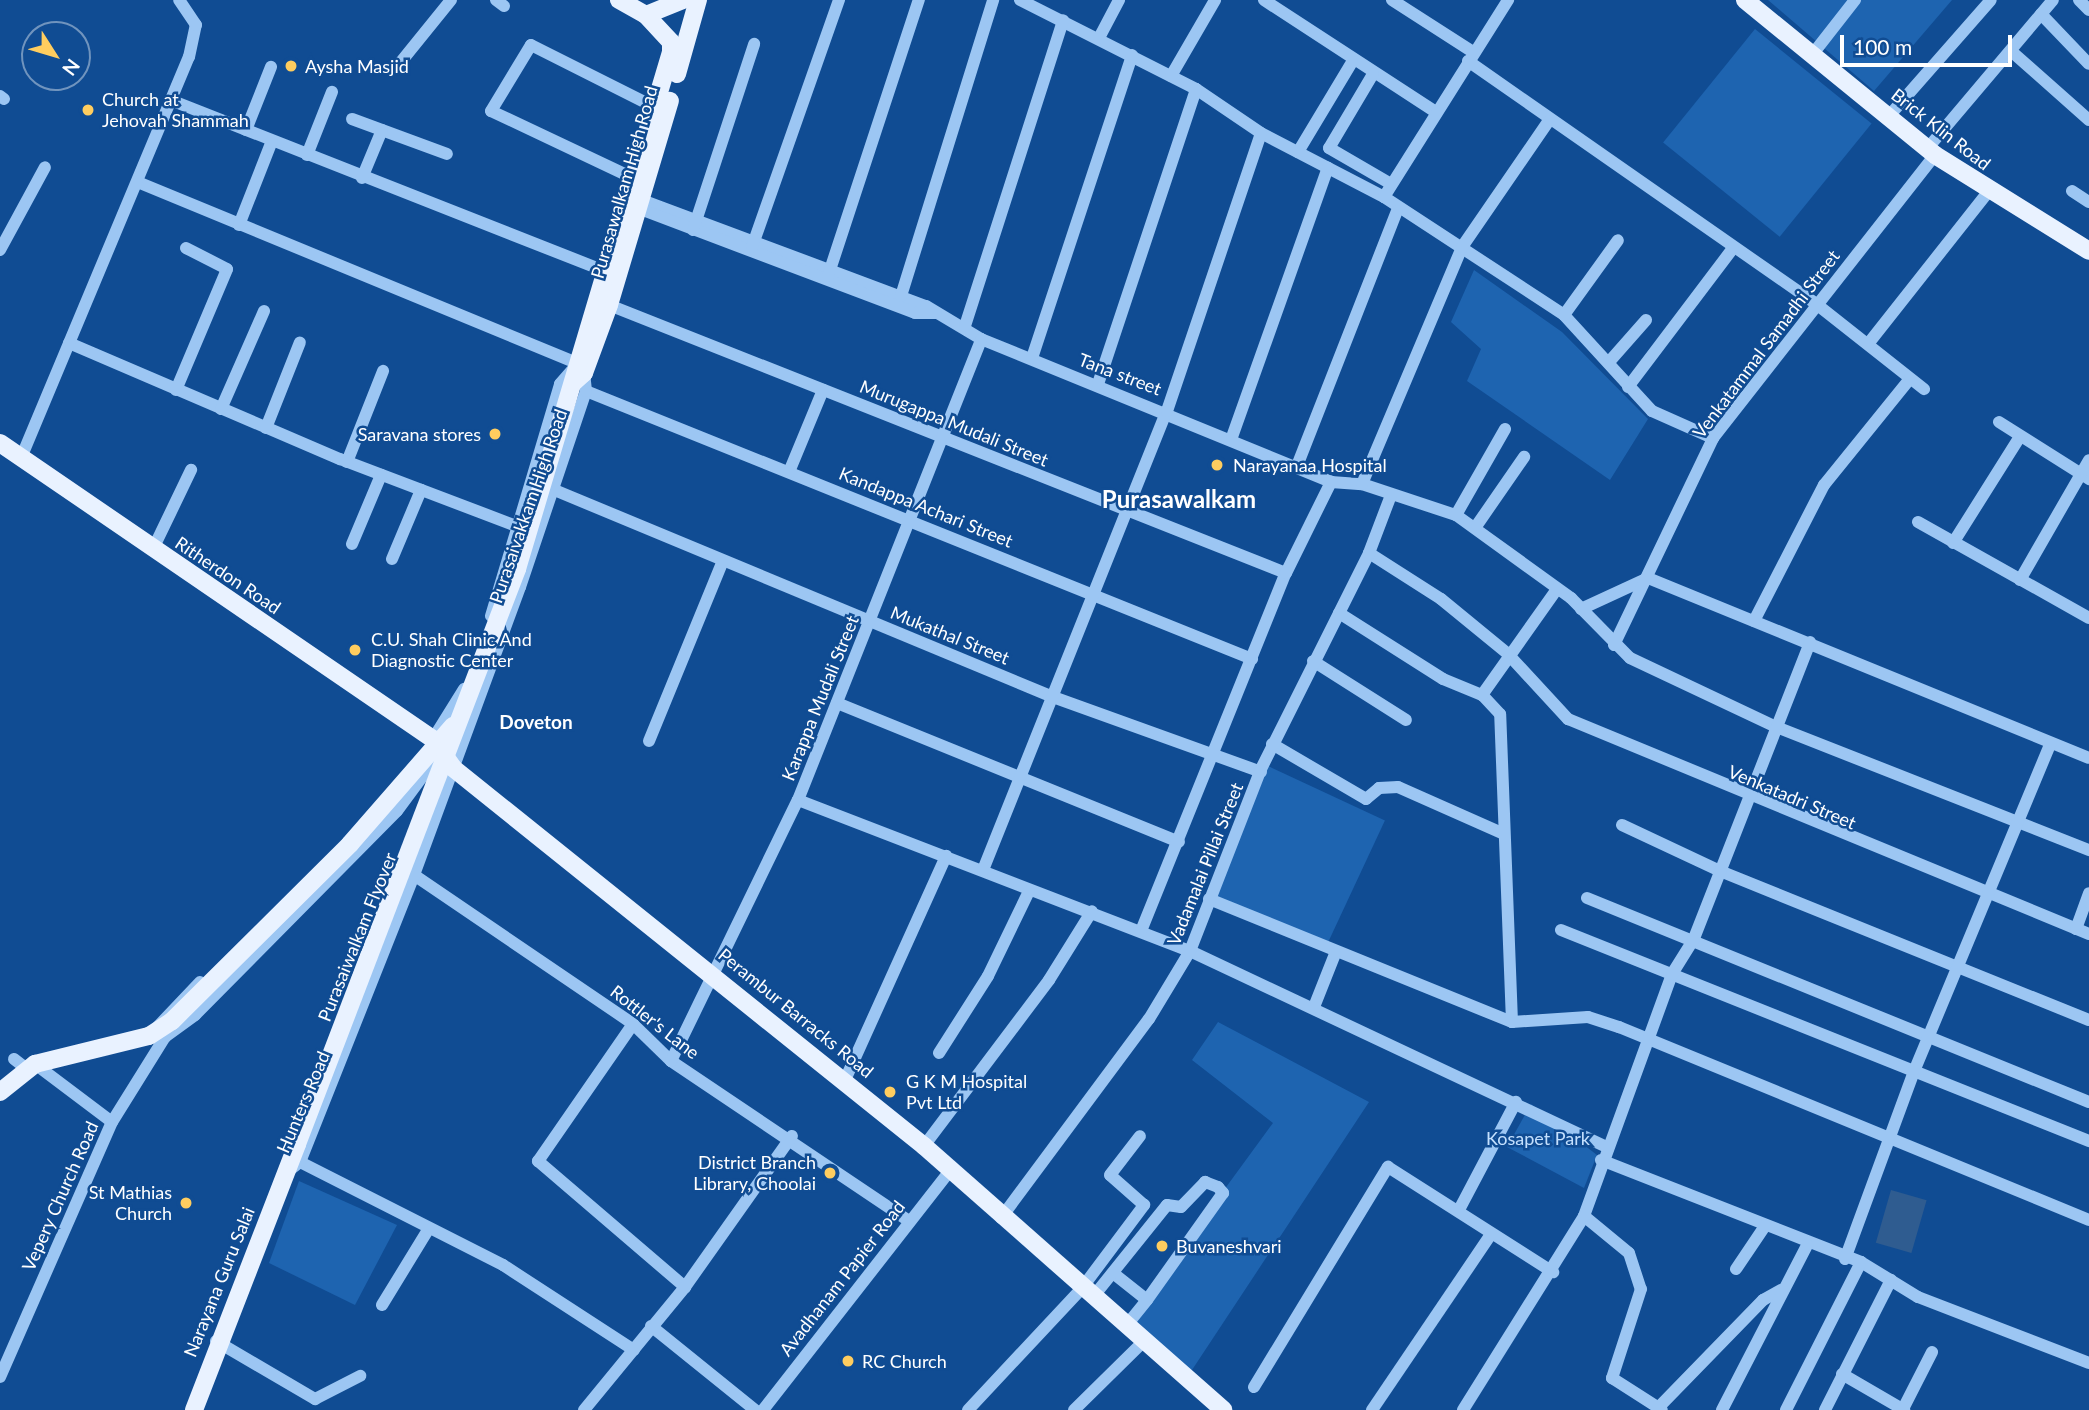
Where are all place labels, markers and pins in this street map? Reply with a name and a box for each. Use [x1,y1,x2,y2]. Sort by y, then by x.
place label: Aysha Masjid [305,55,409,77]
marker: Aysha Masjid [283,58,299,74]
place label: Church at Jehovah Shammah [102,89,249,132]
marker: Church at Jehovah Shammah [80,102,96,118]
place label: Saravana stores [358,423,481,445]
marker: Saravana stores [487,426,503,442]
place label: Narayanaa Hospital [1233,454,1387,476]
marker: Narayanaa Hospital [1207,455,1227,475]
place label: C.U. Shah Clinic And Diagnostic Center [371,629,532,672]
marker: C.U. Shah Clinic And Diagnostic Center [345,640,365,660]
place label: G K M Hospital Pvt Ltd [906,1071,1027,1114]
marker: G K M Hospital Pvt Ltd [880,1082,900,1102]
place label: District Branch Library, Choolai [693,1152,816,1194]
marker: District Branch Library, Choolai [822,1165,838,1181]
place label: St Mathias Church [89,1182,172,1224]
marker: St Mathias Church [178,1195,194,1211]
place label: Buvaneshvari [1176,1235,1282,1257]
marker: Buvaneshvari [1154,1238,1170,1254]
place label: RC Church [862,1350,947,1372]
marker: RC Church [840,1353,856,1369]

